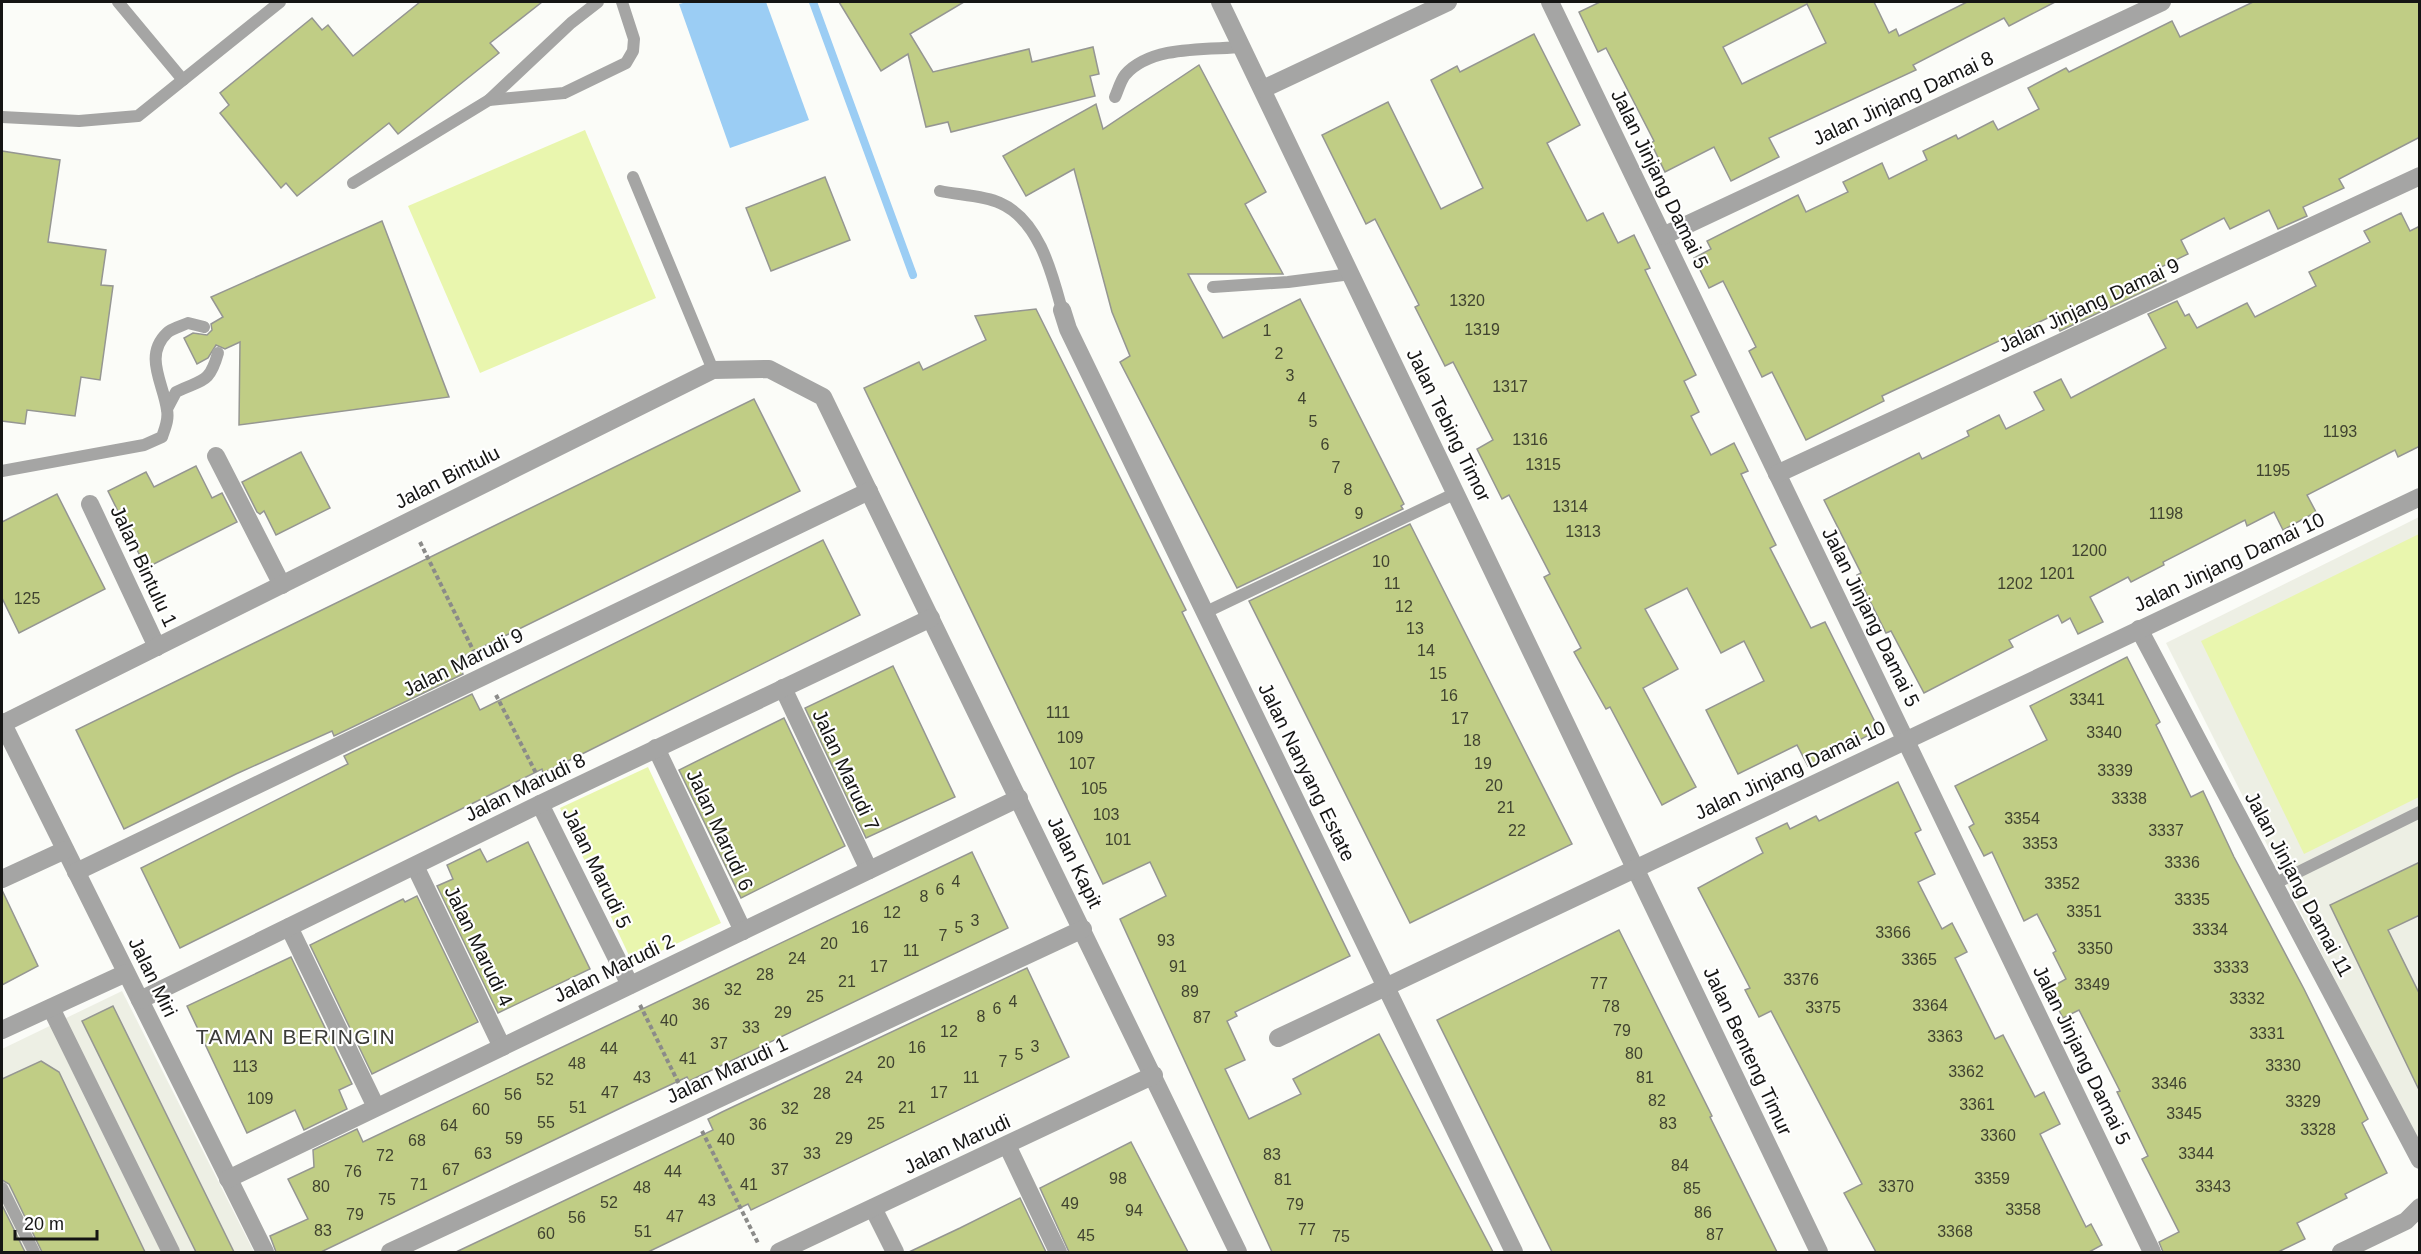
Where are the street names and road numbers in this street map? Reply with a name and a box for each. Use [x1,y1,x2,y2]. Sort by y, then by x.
street label: Jalan Jinjang Damai 8 [1809,46,1997,150]
street label: Jalan Jinjang Damai 5 [1607,86,1713,272]
street label: Jalan Jinjang Damai 9 [1995,253,2183,357]
street label: Jalan Tebing Timor [1402,345,1496,505]
street label: Jalan Bintulu [391,441,503,513]
street label: Jalan Bintulu 1 [106,502,182,630]
street label: Jalan Jinjang Damai 10 [2130,508,2328,616]
street label: Jalan Jinjang Damai 5 [1818,524,1924,710]
street label: Jalan Marudi 9 [399,623,527,701]
street label: Jalan Nanyang Estate [1254,679,1360,865]
street label: Jalan Marudi 7 [808,706,884,834]
street label: Jalan Jinjang Damai 10 [1691,716,1889,824]
street label: Jalan Marudi 8 [461,748,589,826]
street label: Jalan Marudi 6 [682,766,758,894]
street label: Jalan Jinjang Damai 11 [2241,788,2357,980]
street label: Jalan Marudi 5 [558,804,636,932]
street label: Jalan Kapit [1043,813,1107,912]
street label: Jalan Marudi 4 [440,882,518,1010]
street label: Jalan Marudi 2 [550,929,678,1007]
street label: Jalan Miri [124,934,182,1020]
street label: Jalan Jinjang Damai 5 [2029,962,2135,1148]
street label: Jalan Benteng Timur [1699,963,1797,1139]
street label: Jalan Marudi 1 [663,1032,791,1108]
street label: Jalan Marudi [900,1110,1014,1178]

